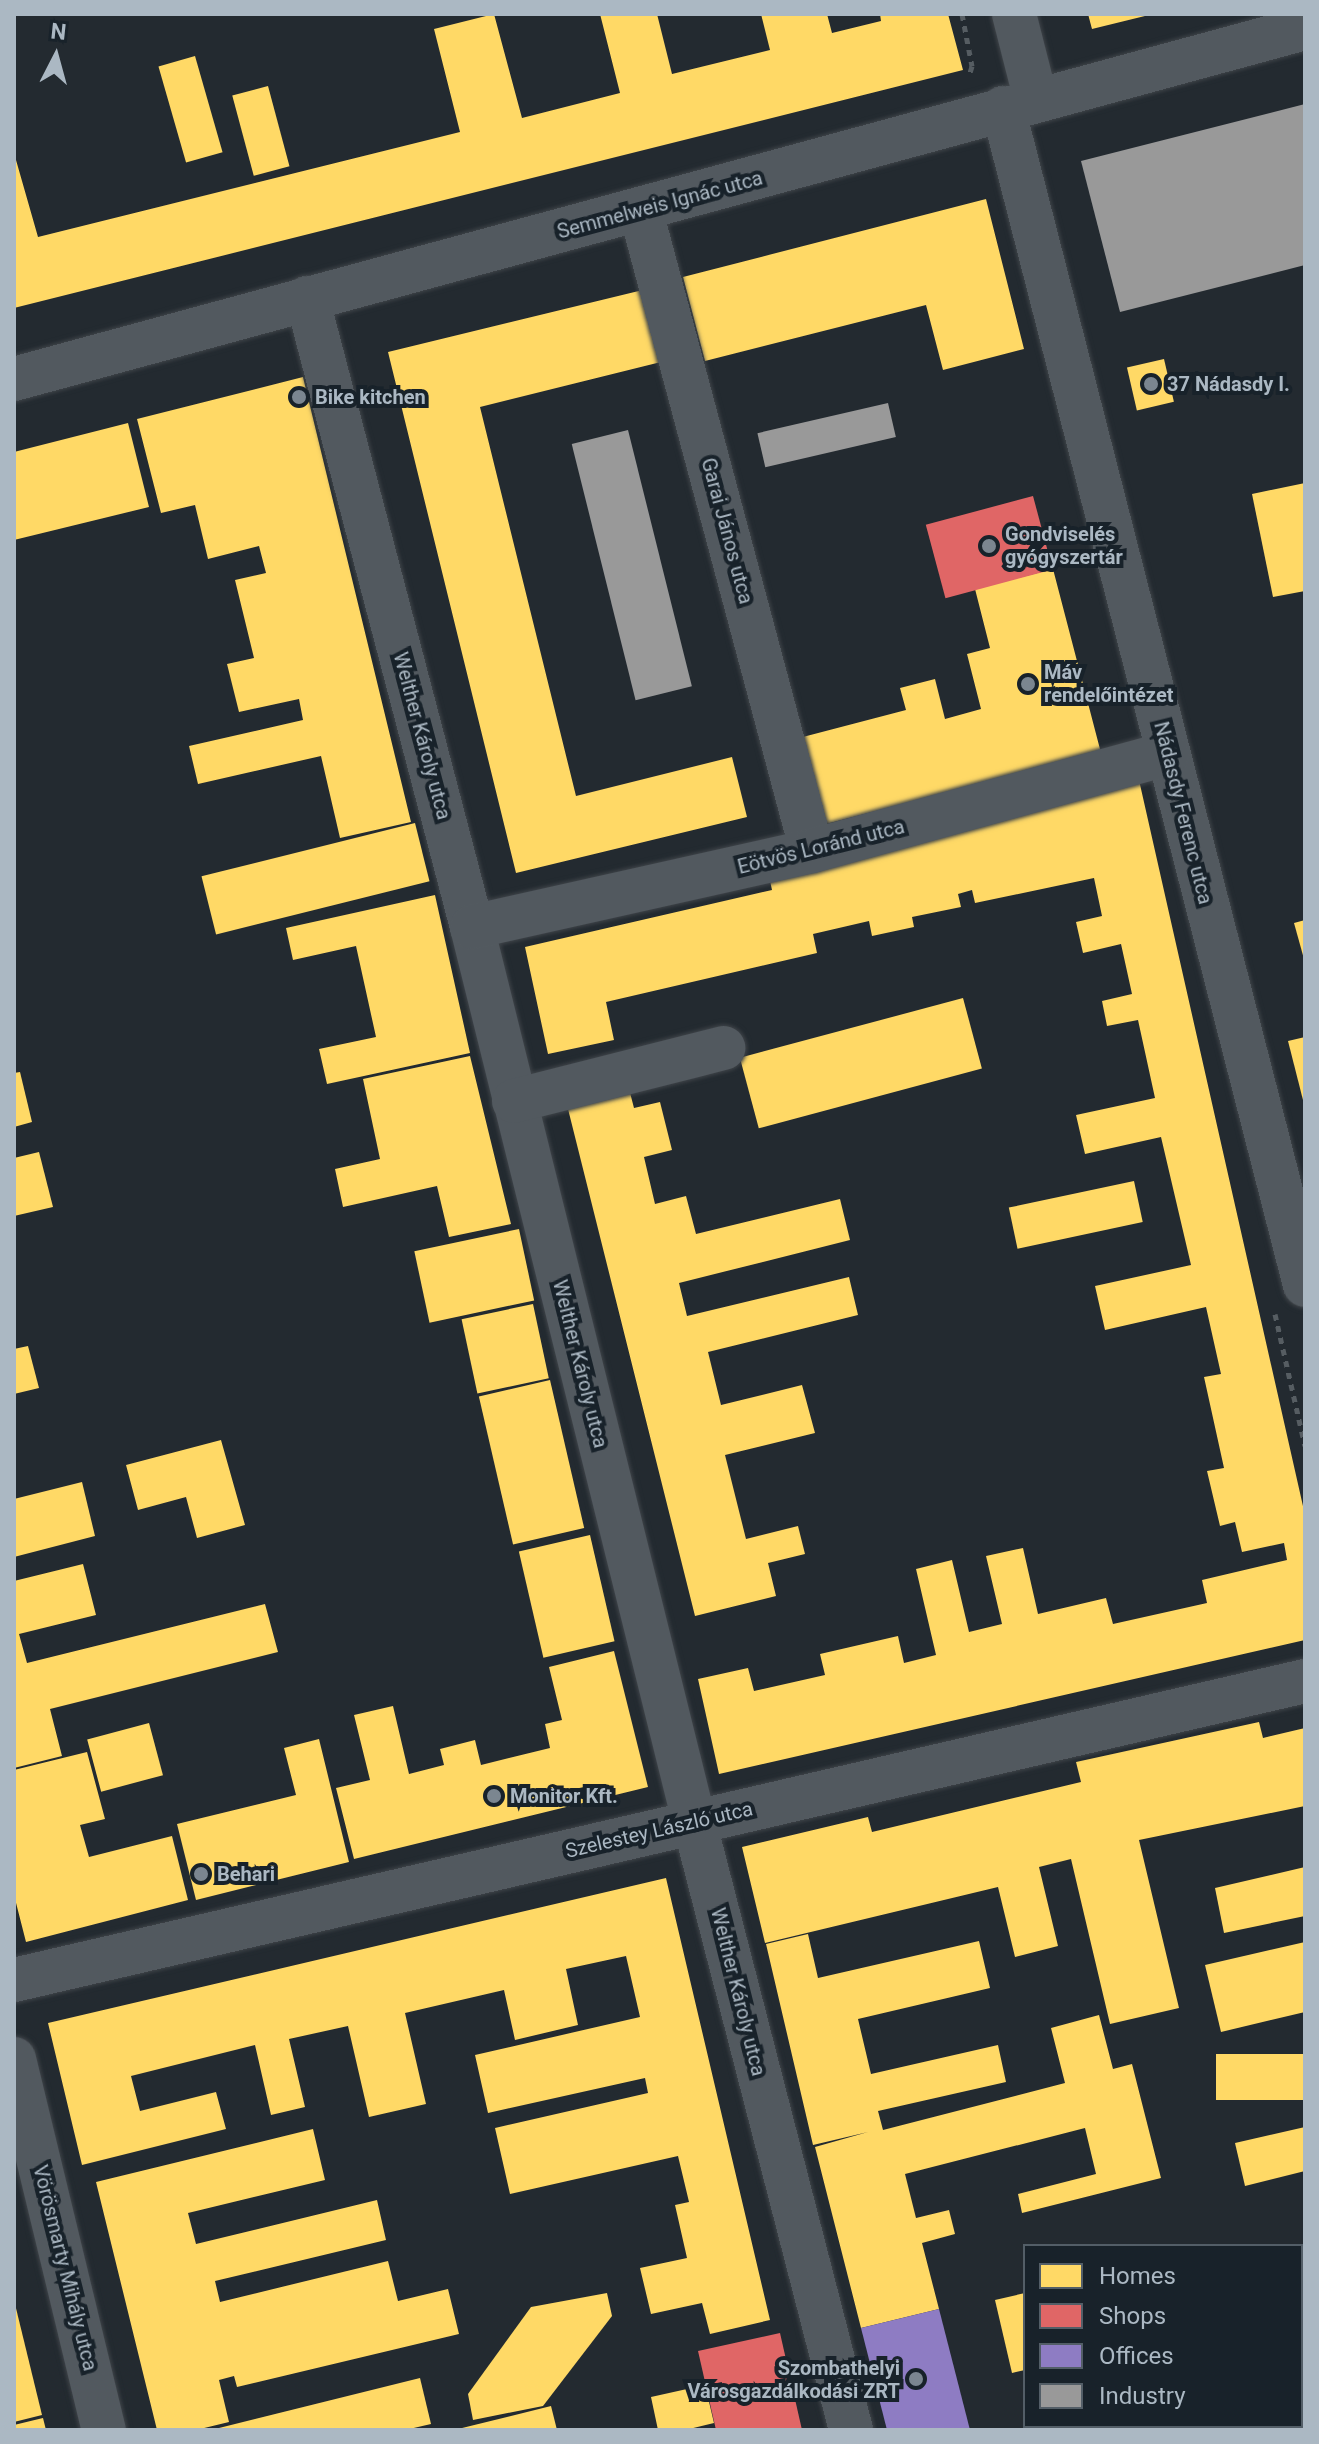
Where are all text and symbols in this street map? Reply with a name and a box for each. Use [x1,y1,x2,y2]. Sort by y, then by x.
north arrow [16,16,96,96]
text: N [50,18,68,45]
street label: Semmelweis Ignác utca [555,166,765,244]
place label: 37 Nádasdy I. [1167,372,1290,396]
marker: 37 Nádasdy I. [1142,375,1160,393]
place label: Bike kitchen [315,385,426,409]
marker: Bike kitchen [290,388,308,406]
street label: Garai János utca [696,455,758,607]
place label: Gondviselés gyógyszertár [1005,522,1123,569]
marker: Gondviselés gyógyszertár [980,537,998,555]
street label: Welther Károly utca [388,650,456,822]
place label: Máv rendelőintézet [1044,660,1173,707]
marker: Máv rendelőintézet [1019,675,1037,693]
street label: Nádasdy Ferenc utca [1149,719,1217,907]
street label: Eötvös Loránd utca [735,815,907,879]
street label: Welther Károly utca [547,1277,613,1451]
place label: Monitor Kft. [510,1784,618,1808]
marker: Monitor Kft. [485,1787,503,1805]
street label: Szelestey László utca [563,1797,755,1863]
place label: Behari [217,1862,275,1886]
marker: Behari [192,1865,210,1883]
street label: Welther Károly utca [705,1905,771,2079]
street label: Vörösmarty Mihály utca [28,2163,102,2373]
legend [1023,2244,1303,2428]
text: Homes [1099,2262,1176,2290]
text: Shops [1099,2302,1166,2330]
text: Offices [1099,2342,1174,2370]
place label: Szombathelyi Városgazdálkodási ZRT [687,2356,900,2403]
marker: Szombathelyi Városgazdálkodási ZRT [907,2370,925,2388]
text: Industry [1099,2382,1185,2410]

